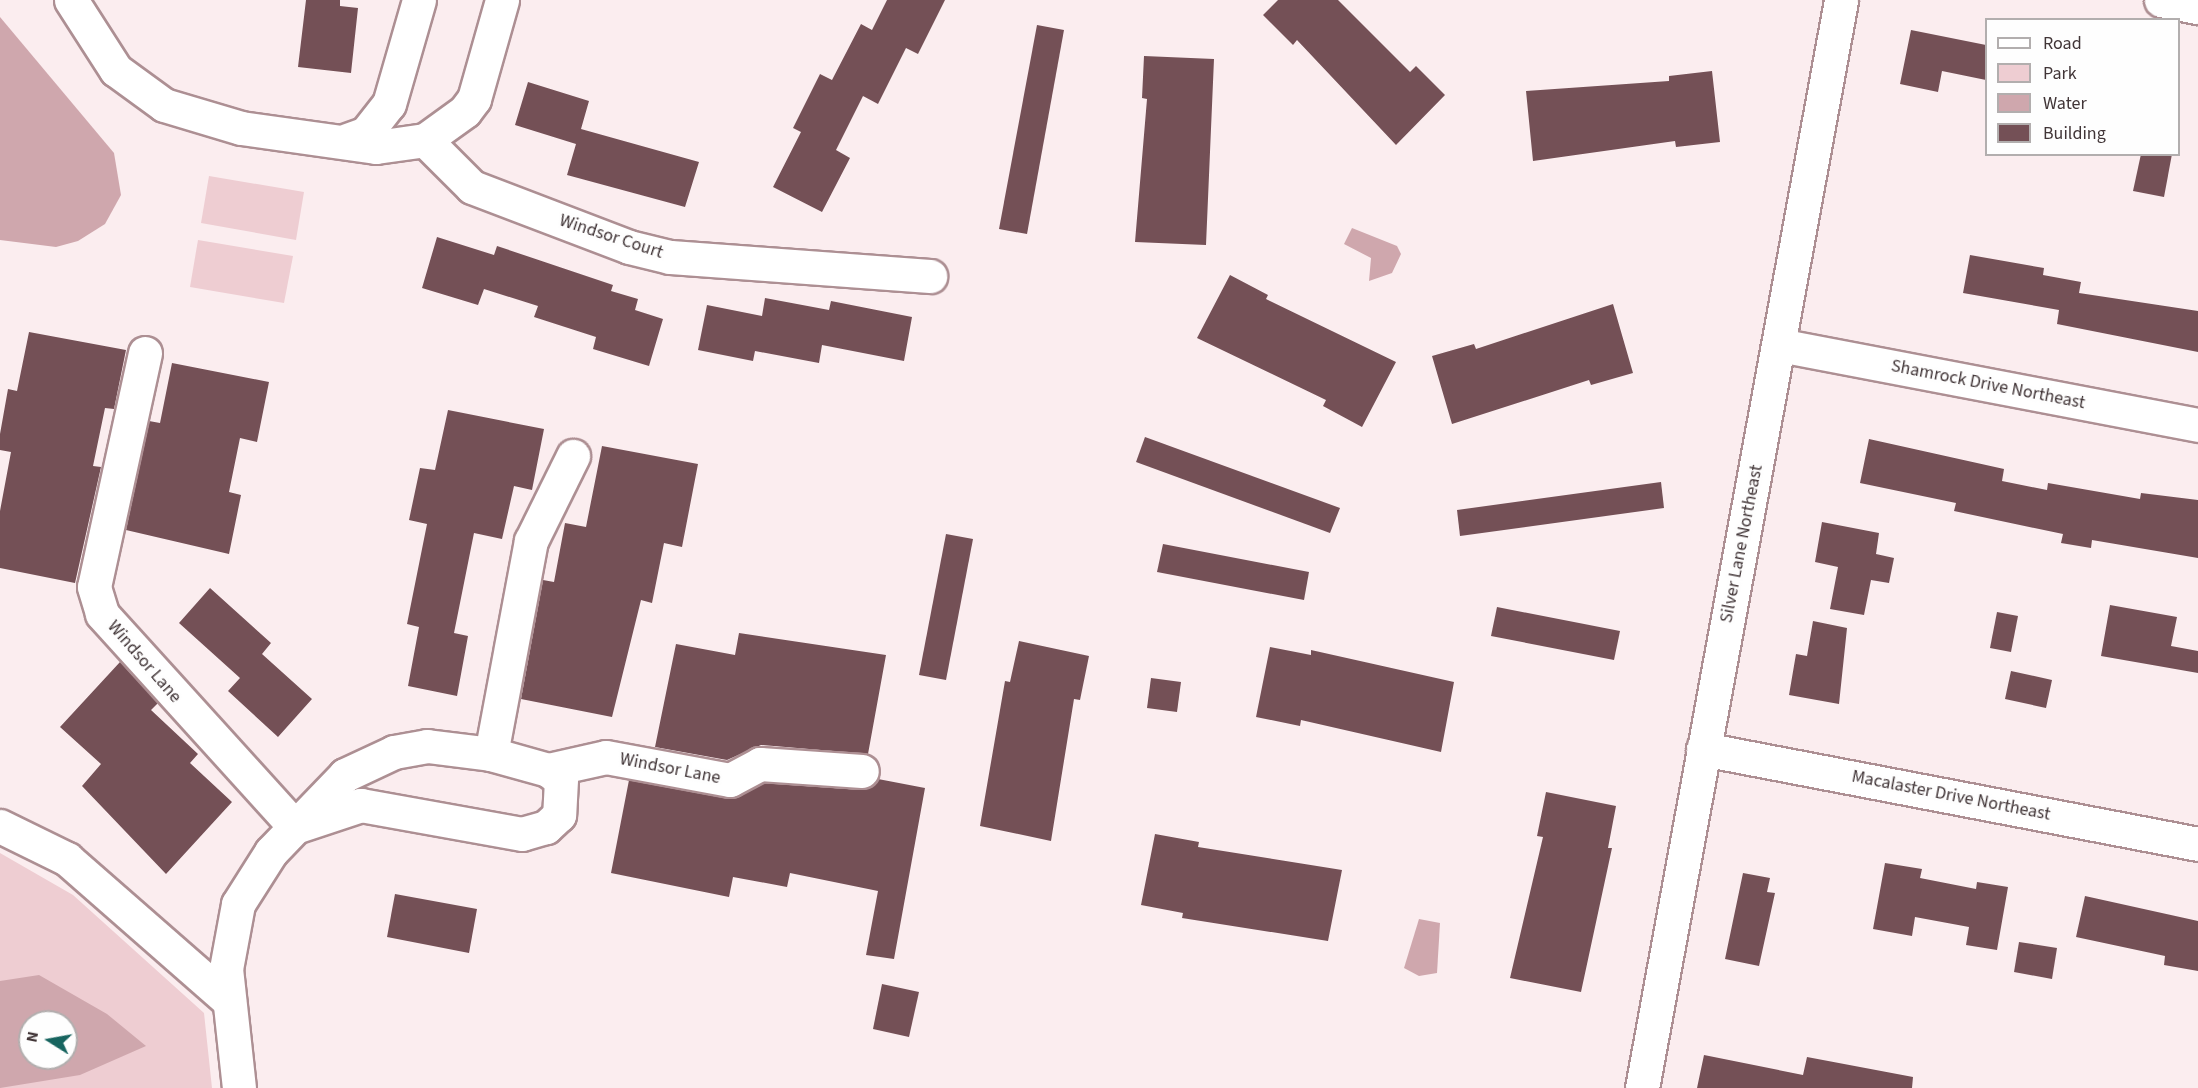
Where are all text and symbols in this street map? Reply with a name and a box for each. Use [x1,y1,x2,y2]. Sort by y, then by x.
legend [1985,18,2180,156]
text: Road [2043,31,2082,56]
text: Park [2043,61,2077,86]
text: Water [2043,91,2087,116]
text: Building [2043,121,2106,146]
street label: Windsor Court [556,210,666,264]
street label: Shamrock Drive Northeast [1889,356,2087,414]
street label: Silver Lane Northeast [1716,463,1768,625]
street label: Windsor Lane [102,616,186,708]
street label: Windsor Lane [618,749,722,789]
street label: Macalaster Drive Northeast [1850,766,2052,826]
north arrow [18,1010,78,1070]
text: N [20,1030,44,1044]

